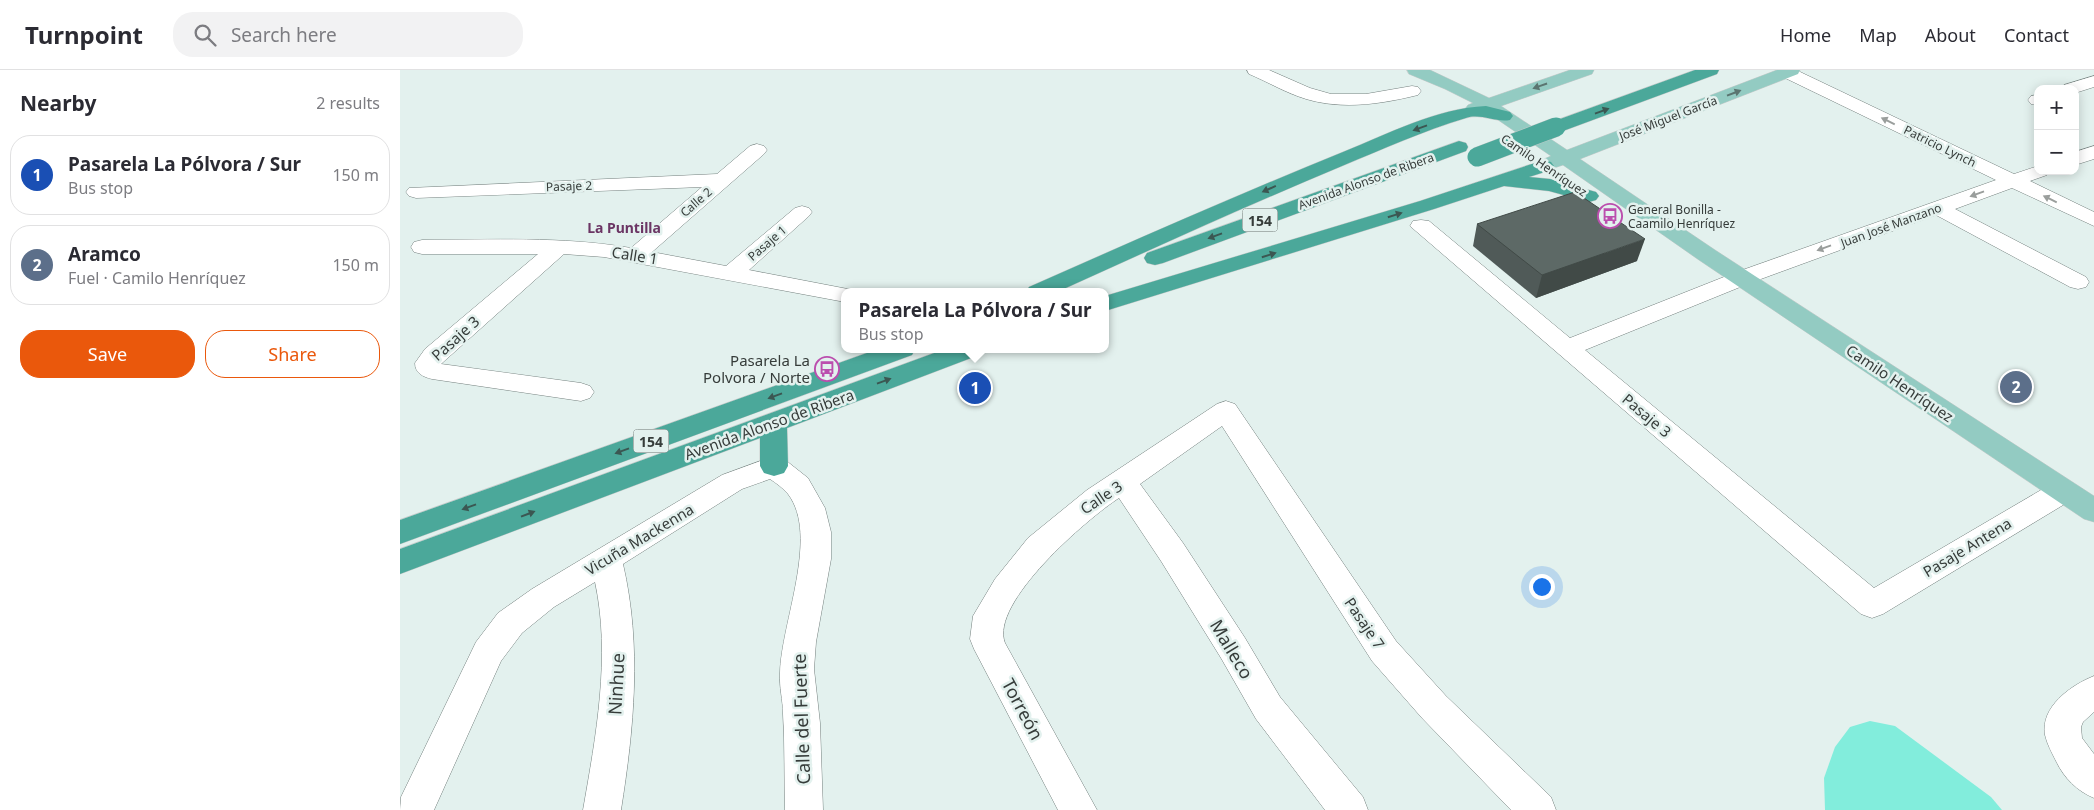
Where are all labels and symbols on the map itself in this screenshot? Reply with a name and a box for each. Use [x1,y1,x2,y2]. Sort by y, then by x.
one-way arrow [1532,83,1547,90]
one-way arrow [1726,89,1741,96]
street label: José Miguel García [1616,91,1719,145]
one-way arrow [1595,106,1609,114]
one-way arrow [1881,116,1895,124]
street label: Patricio Lynch [1901,121,1979,171]
one-way arrow [1412,125,1427,132]
street label: Camilo Henríquez [1498,130,1591,200]
street label: Avenida Alonso de Ribera [1296,149,1436,213]
street label: Pasaje 2 [546,177,593,195]
street label: Calle 2 [676,183,716,221]
one-way arrow [1262,185,1276,193]
one-way arrow [1970,191,1985,198]
one-way arrow [2043,194,2057,202]
street label: Juan José Manzano [1837,199,1944,251]
place label: General Bonilla - Caamilo Henríquez [1628,201,1735,232]
bus stop icon: General Bonilla - Caamilo Henríquez [1597,203,1623,229]
road number: 154 [1242,208,1278,232]
one-way arrow [1388,211,1403,219]
district label: La Puntilla [587,218,661,237]
street label: Pasaje 1 [744,221,790,265]
one-way arrow [1208,233,1223,240]
street label: Calle 1 [610,241,660,269]
one-way arrow [1817,245,1832,252]
one-way arrow [1262,250,1277,258]
street label: Pasaje 3 [427,311,483,365]
street label: Camilo Henríquez [1842,340,1958,426]
place label: Pasarela La Polvora / Norte [703,350,810,387]
bus stop icon: Pasarela La Polvora / Norte [814,356,840,382]
pin: 2 [2000,368,2032,406]
pin: 1 [959,369,991,407]
one-way arrow [877,377,892,385]
street label: Avenida Alonso de Ribera [681,384,857,464]
street label: Pasaje 3 [1618,389,1676,441]
one-way arrow [767,393,782,400]
road number: 154 [634,430,668,452]
one-way arrow [614,448,629,456]
street label: Calle 3 [1076,476,1126,518]
street label: Vicuña Mackenna [581,499,697,579]
one-way arrow [461,503,476,511]
one-way arrow [520,510,535,517]
street label: Pasaje Antena [1919,513,2015,581]
your location [1529,574,1555,600]
street label: Pasaje 7 [1341,593,1389,653]
street label: Malleco [1205,615,1259,683]
street label: Ninhue [602,652,630,716]
street label: Calle del Fuerte [787,653,815,785]
street label: Torreón [997,674,1049,744]

